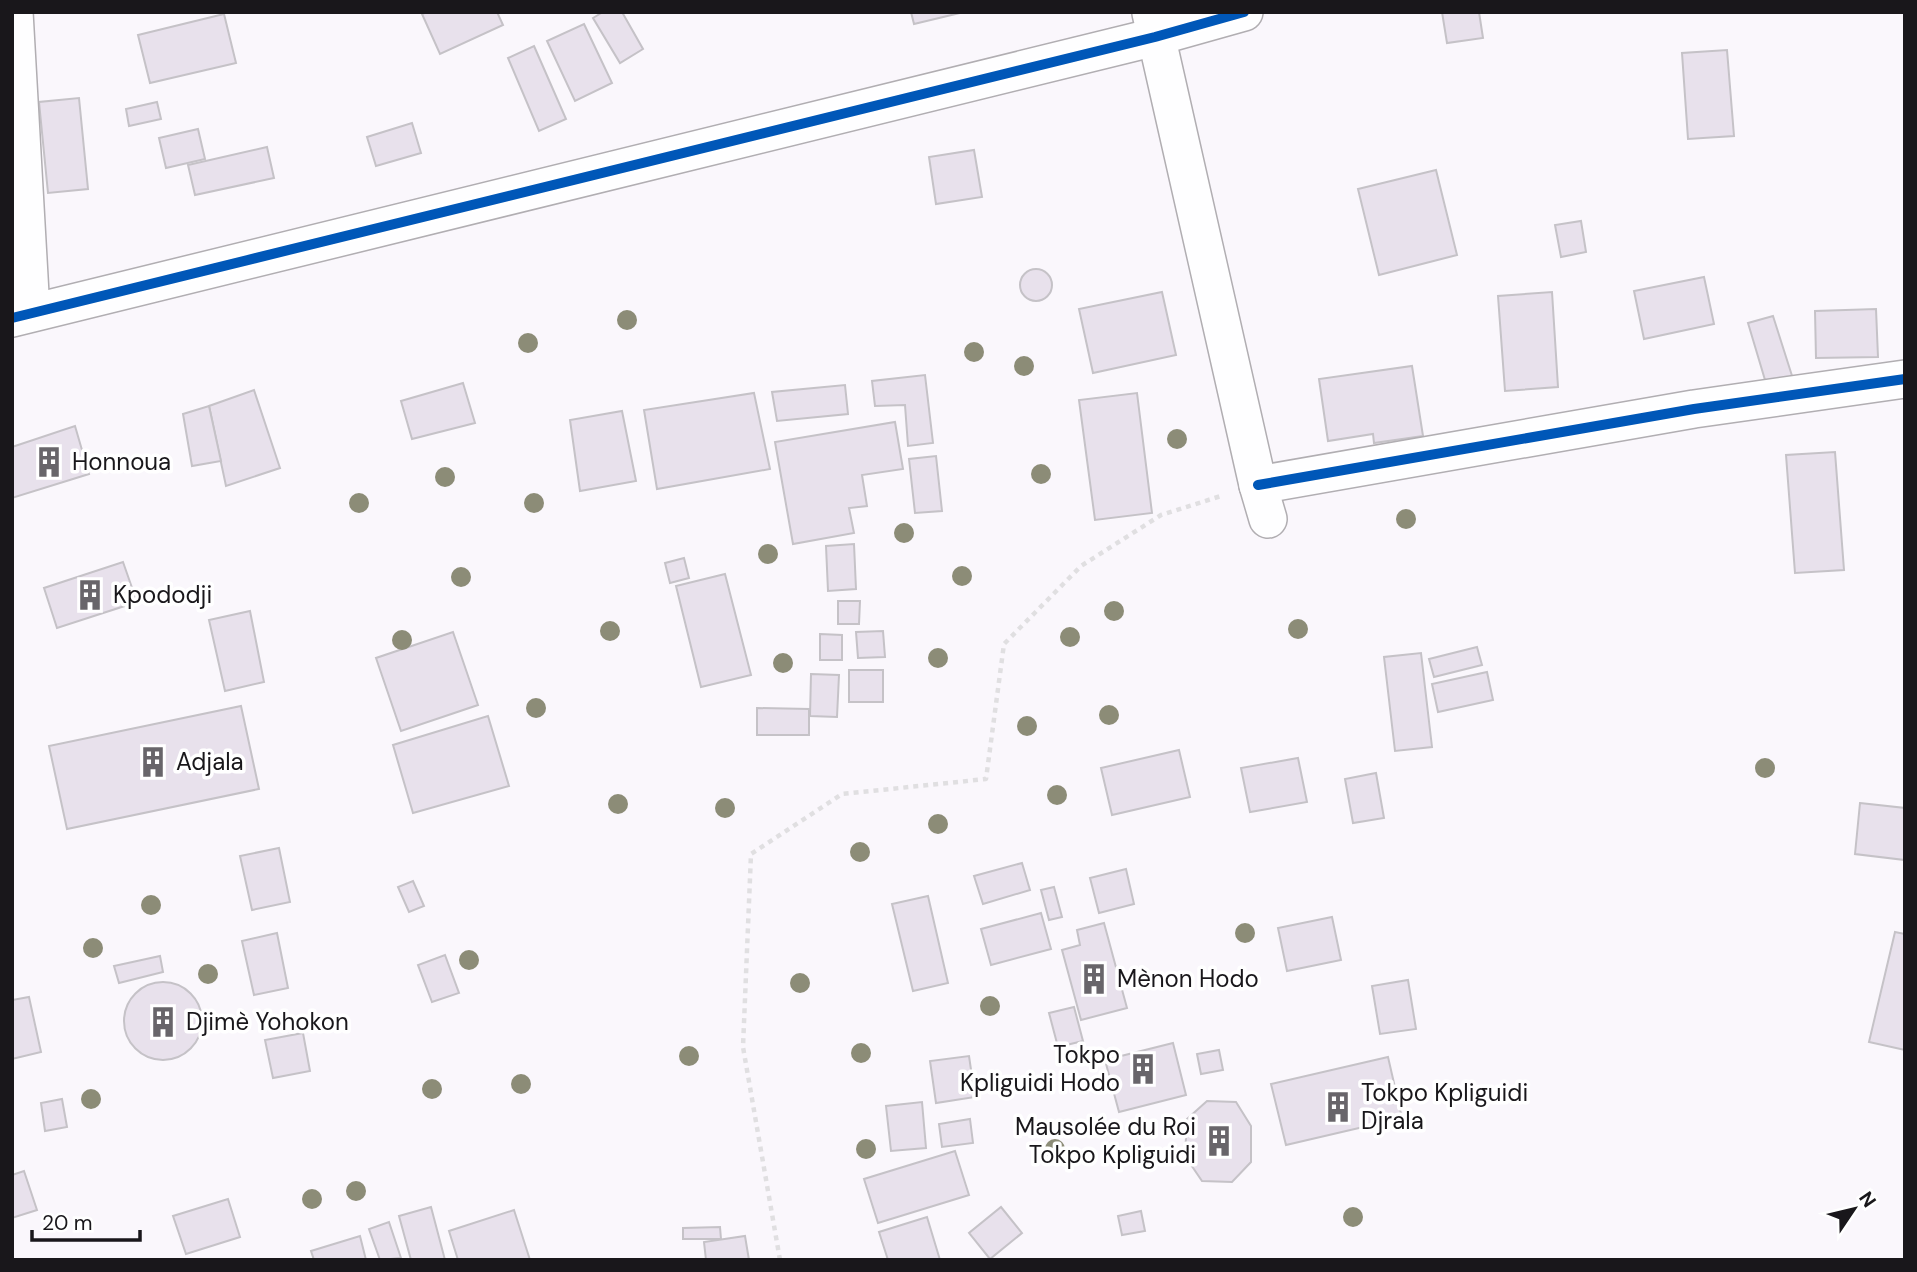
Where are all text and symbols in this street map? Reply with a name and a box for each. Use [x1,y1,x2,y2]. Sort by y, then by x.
building icon: Honnoua [32,445,66,479]
place label: Honnoua [72,446,171,477]
building icon: Kpododji [73,578,107,612]
place label: Kpododji [113,579,212,610]
building icon: Adjala [136,745,170,779]
place label: Adjala [176,746,244,777]
building icon: Mènon Hodo [1077,962,1111,996]
place label: Mènon Hodo [1117,963,1259,994]
building icon: Djimè Yohokon [146,1005,180,1039]
place label: Djimè Yohokon [186,1006,349,1037]
place label: Tokpo Kpliguidi Hodo [960,1039,1120,1098]
building icon: Tokpo Kpliguidi Hodo [1126,1052,1160,1086]
place label: Tokpo Kpliguidi Djrala [1361,1077,1528,1136]
building icon: Tokpo Kpliguidi Djrala [1321,1090,1355,1124]
place label: Mausolée du Roi Tokpo Kpliguidi [1015,1111,1196,1170]
building icon: Mausolée du Roi Tokpo Kpliguidi [1202,1124,1236,1158]
north arrow [1819,1174,1889,1244]
text: N [1853,1187,1882,1212]
scale bar [32,1198,140,1242]
text: 20 m [42,1209,93,1237]

